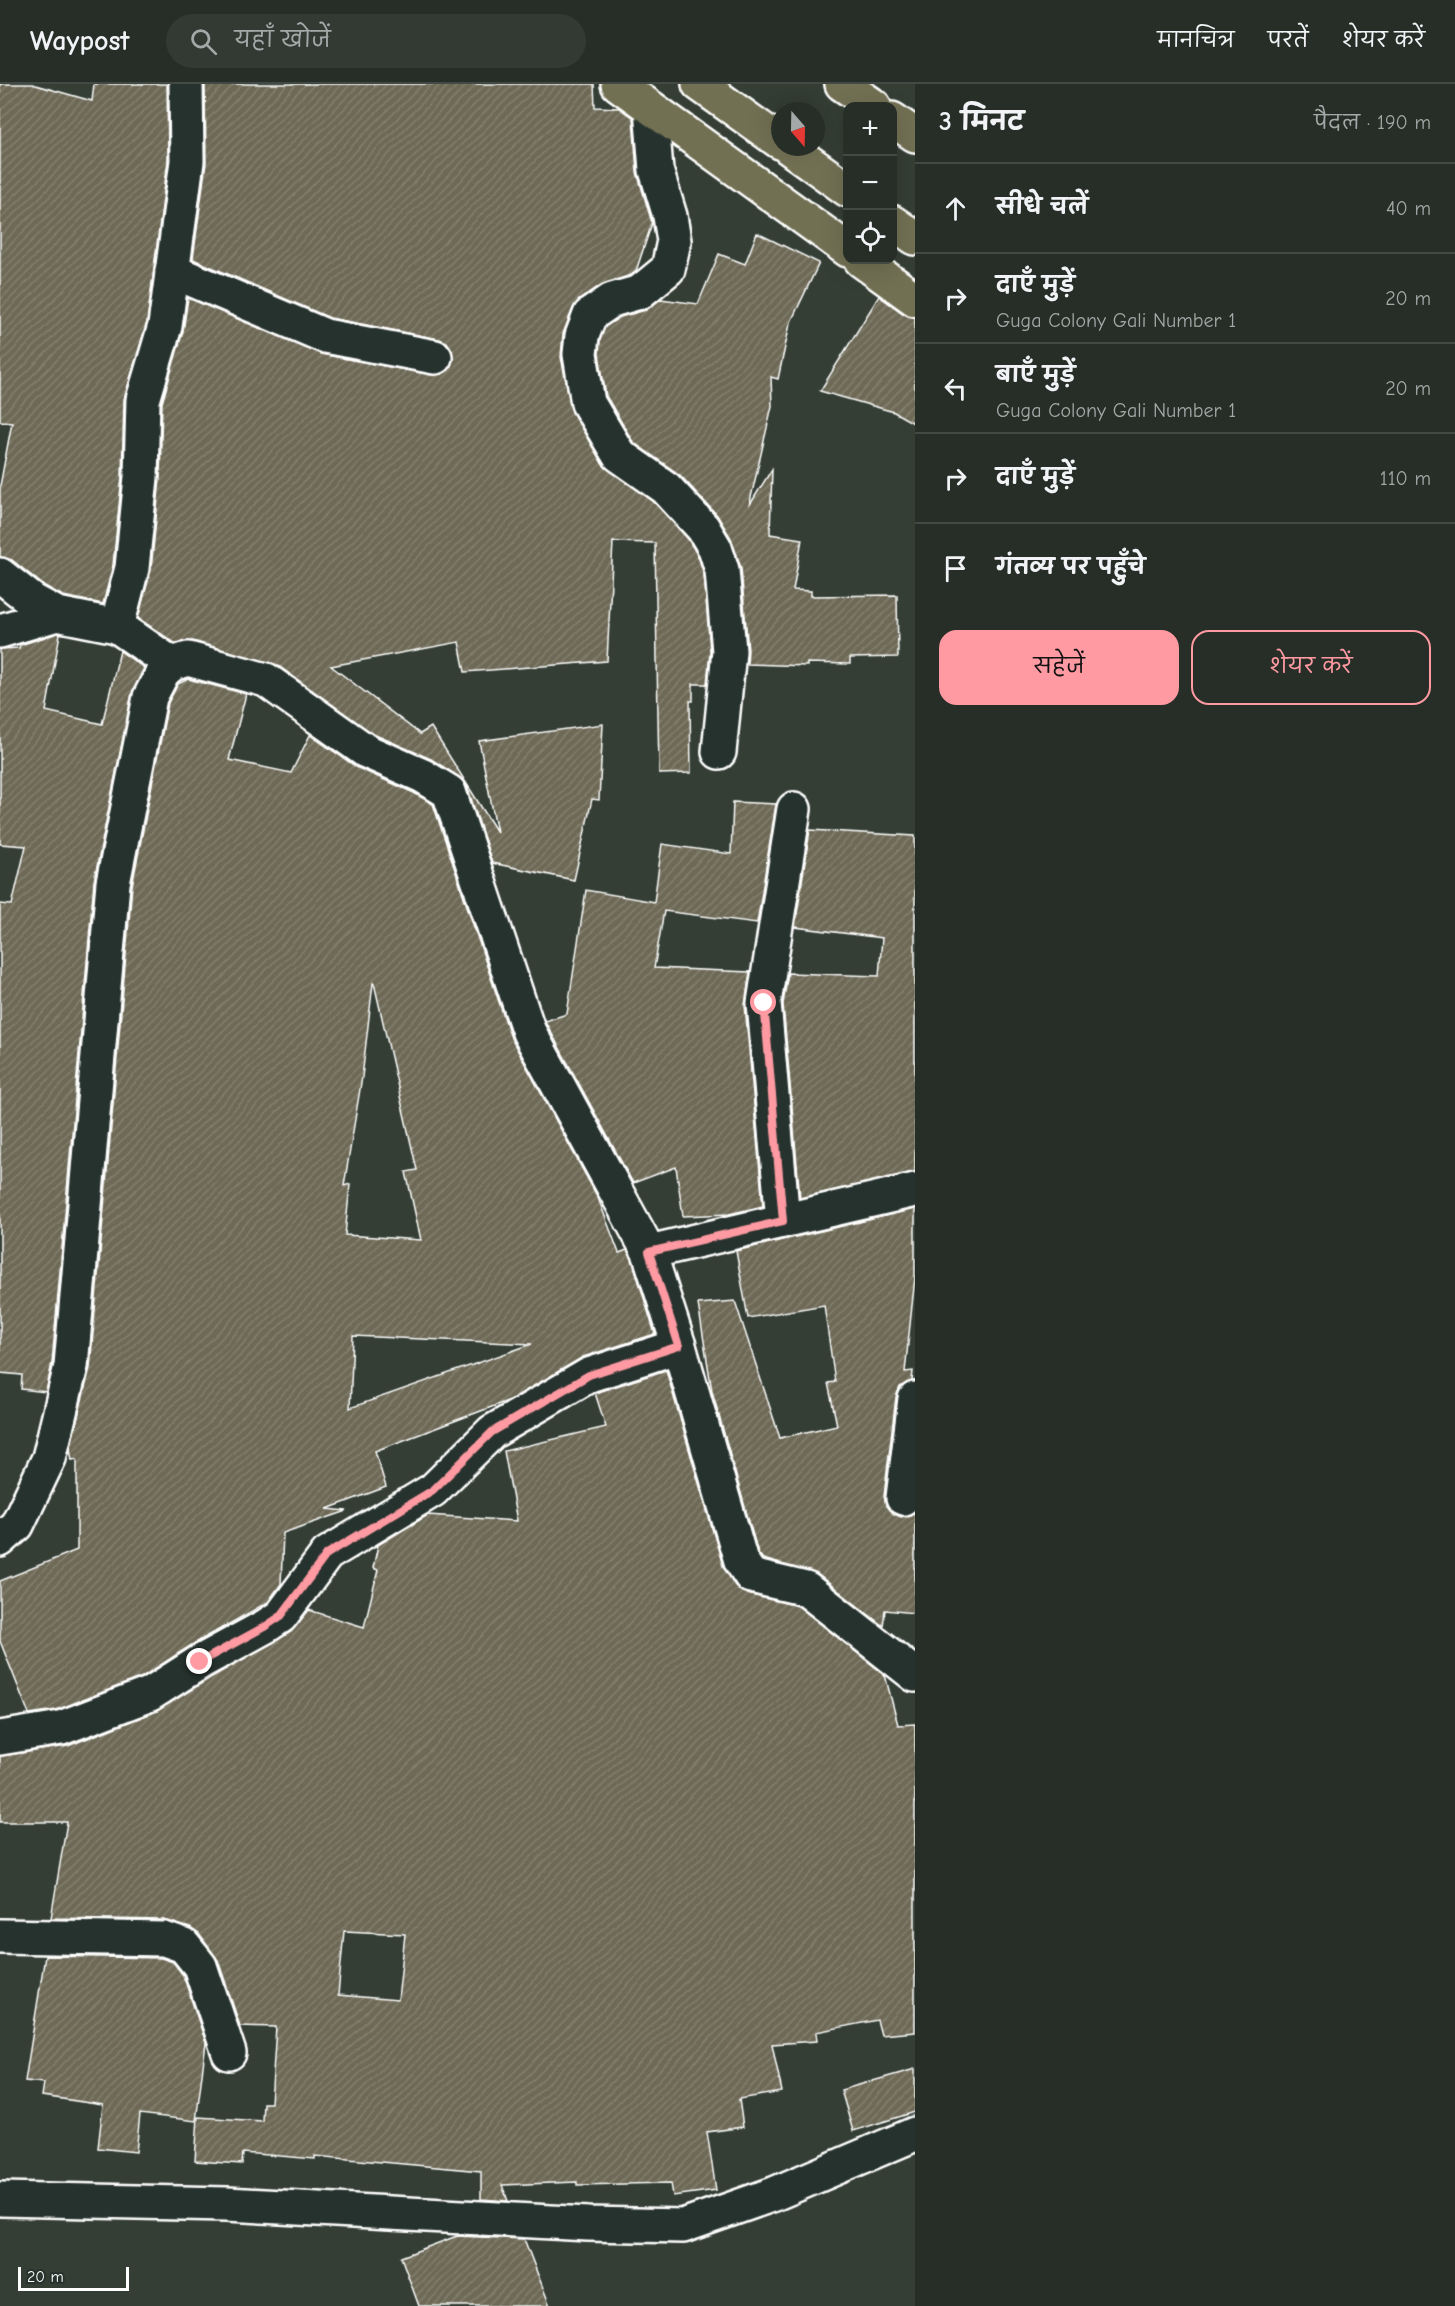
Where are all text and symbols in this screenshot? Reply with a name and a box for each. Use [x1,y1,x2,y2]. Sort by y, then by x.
search box [166,14,586,68]
text: Waypost [30,25,130,57]
icon: search [187,25,220,58]
text: यहाँ खोजें [235,27,331,53]
text: मानचित्र [1157,28,1234,52]
text: परतें [1267,28,1309,52]
text: शेयर करें [1342,28,1425,52]
north arrow [771,102,825,156]
map controls [843,102,897,264]
button: + [843,102,897,156]
text: 3 मिनट [939,107,1024,137]
text: पैदल · 190 m [1314,111,1431,134]
button: − [843,156,897,210]
icon: ahead [939,192,972,225]
text: सीधे चलें [996,194,1088,220]
text: 40 m [1386,197,1431,220]
button: locate [843,210,897,264]
text: दाएँ मुड़ें [996,272,1075,298]
icon: right [939,282,972,315]
text: 20 m [1385,287,1431,310]
text: Guga Colony Gali Number 1 [996,309,1236,332]
text: बाएँ मुड़ें [996,362,1075,388]
icon: left [939,372,972,405]
text: 20 m [1385,377,1431,400]
text: Guga Colony Gali Number 1 [996,399,1236,422]
icon: right [939,462,972,495]
text: दाएँ मुड़ें [996,464,1075,490]
text: 110 m [1380,467,1431,490]
icon: arrive [939,552,972,585]
text: गंतव्य पर पहुँचे [996,554,1145,580]
button: सहेजें [939,630,1179,705]
button: शेयर करें [1191,630,1431,705]
route start [750,989,776,1015]
route end [186,1648,212,1674]
scale bar [18,2264,129,2292]
text: 20 m [27,2268,64,2286]

